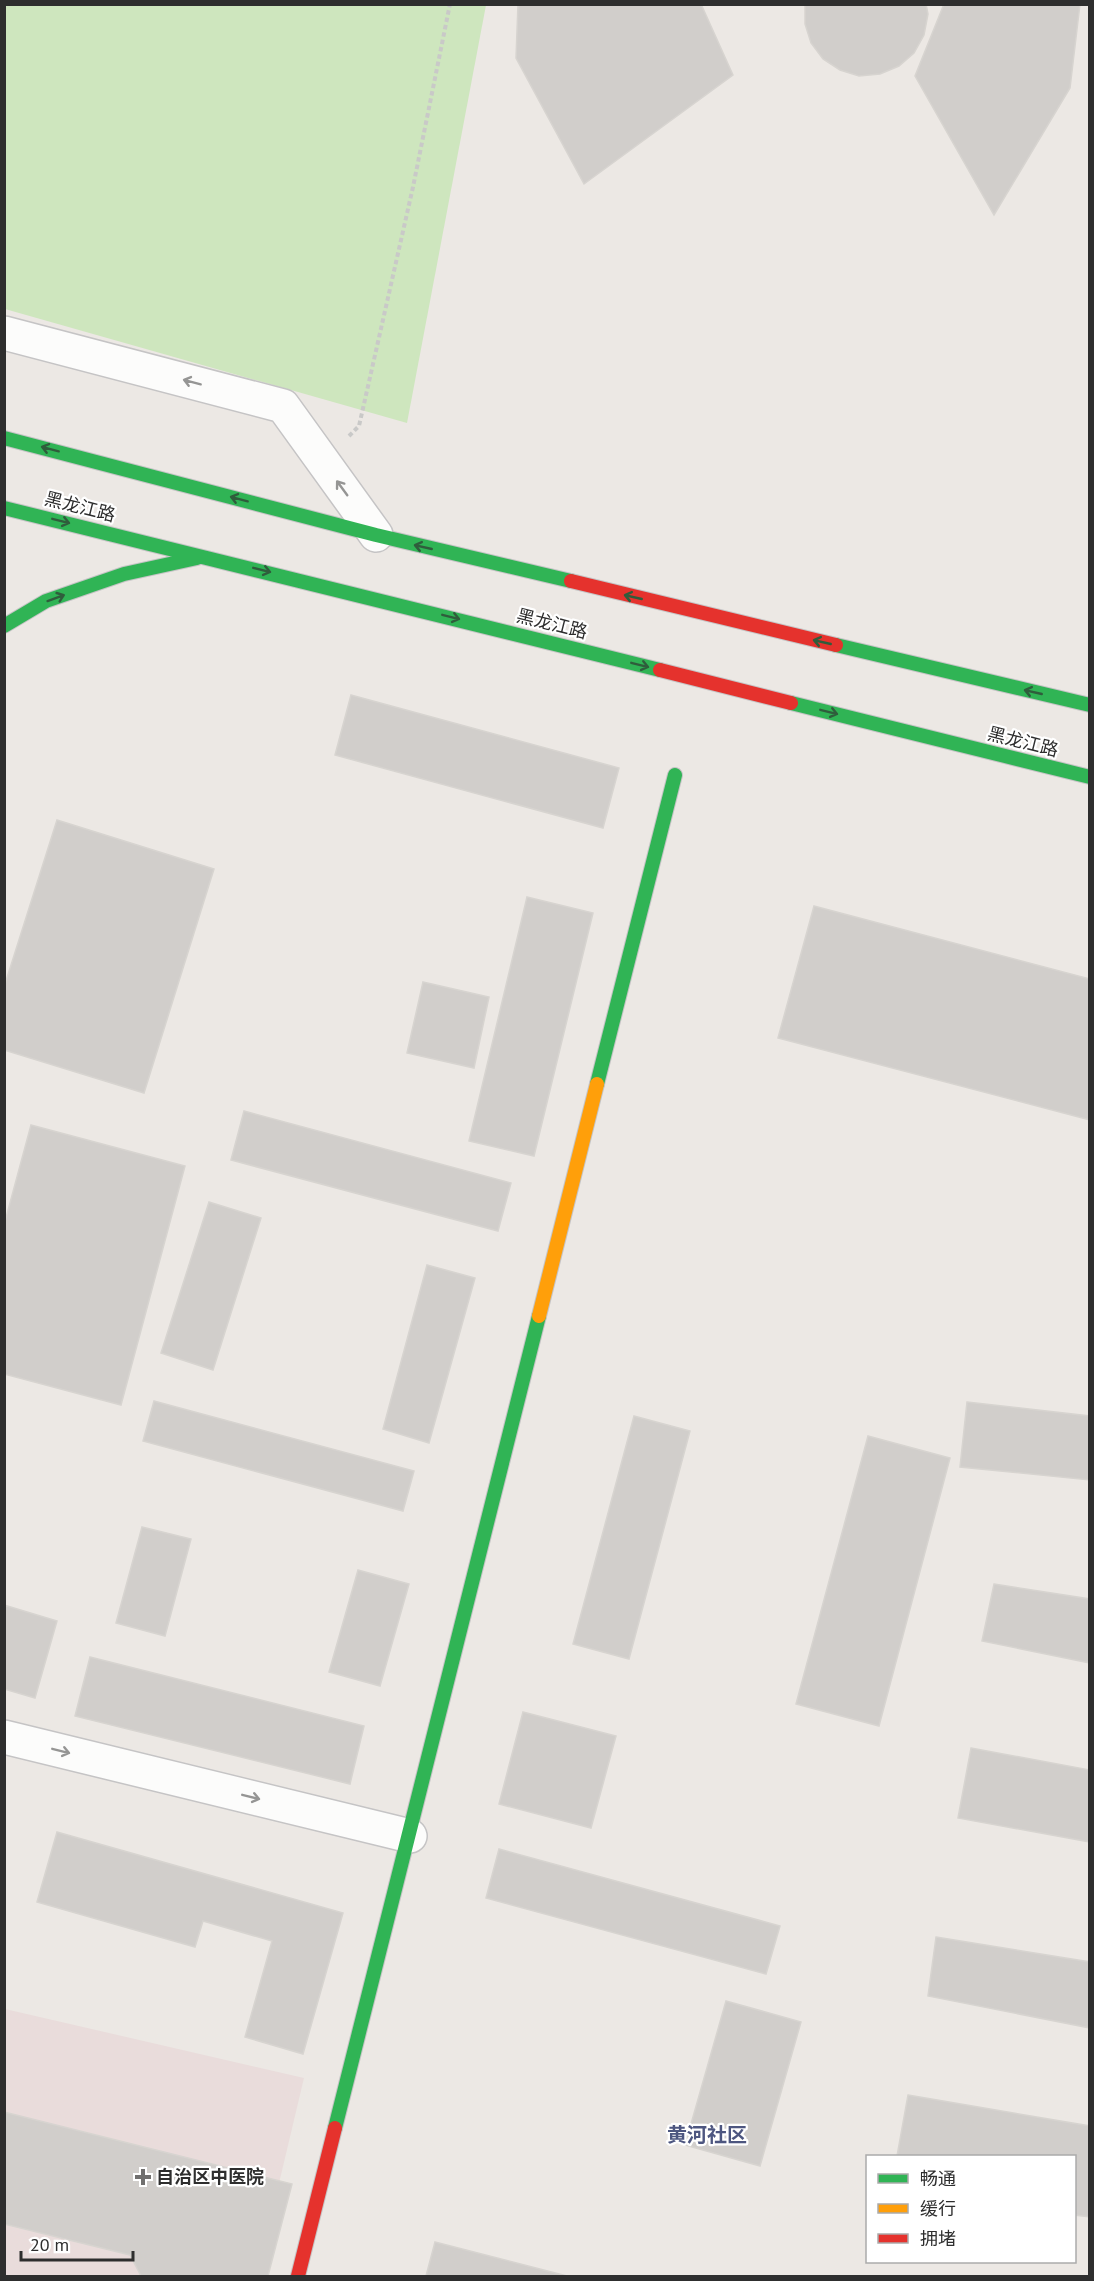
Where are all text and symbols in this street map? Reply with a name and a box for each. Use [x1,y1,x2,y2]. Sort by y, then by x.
one-way arrow [183,376,202,388]
one-way arrow [41,443,60,455]
one-way arrow [336,481,348,497]
street label: 黑龙江路 [42,487,118,526]
one-way arrow [229,493,248,504]
one-way arrow [52,516,71,528]
one-way arrow [413,540,432,552]
one-way arrow [252,565,271,577]
one-way arrow [624,590,643,602]
one-way arrow [46,592,64,603]
street label: 黑龙江路 [514,604,590,643]
one-way arrow [441,612,460,624]
one-way arrow [813,635,832,647]
one-way arrow [630,659,649,671]
one-way arrow [1023,685,1042,697]
one-way arrow [819,706,838,718]
street label: 黑龙江路 [985,722,1061,761]
one-way arrow [52,1746,71,1758]
one-way arrow [241,1792,260,1804]
district label: 黄河社区 [667,2122,747,2148]
legend [866,2155,1076,2263]
place label: 自治区中医院 [156,2165,264,2188]
text: 畅通 [920,2167,956,2190]
marker: 自治区中医院 [134,2168,152,2186]
text: 缓行 [920,2197,956,2220]
scale bar [21,2224,134,2262]
text: 拥堵 [920,2227,956,2250]
text: 20 m [30,2233,69,2256]

